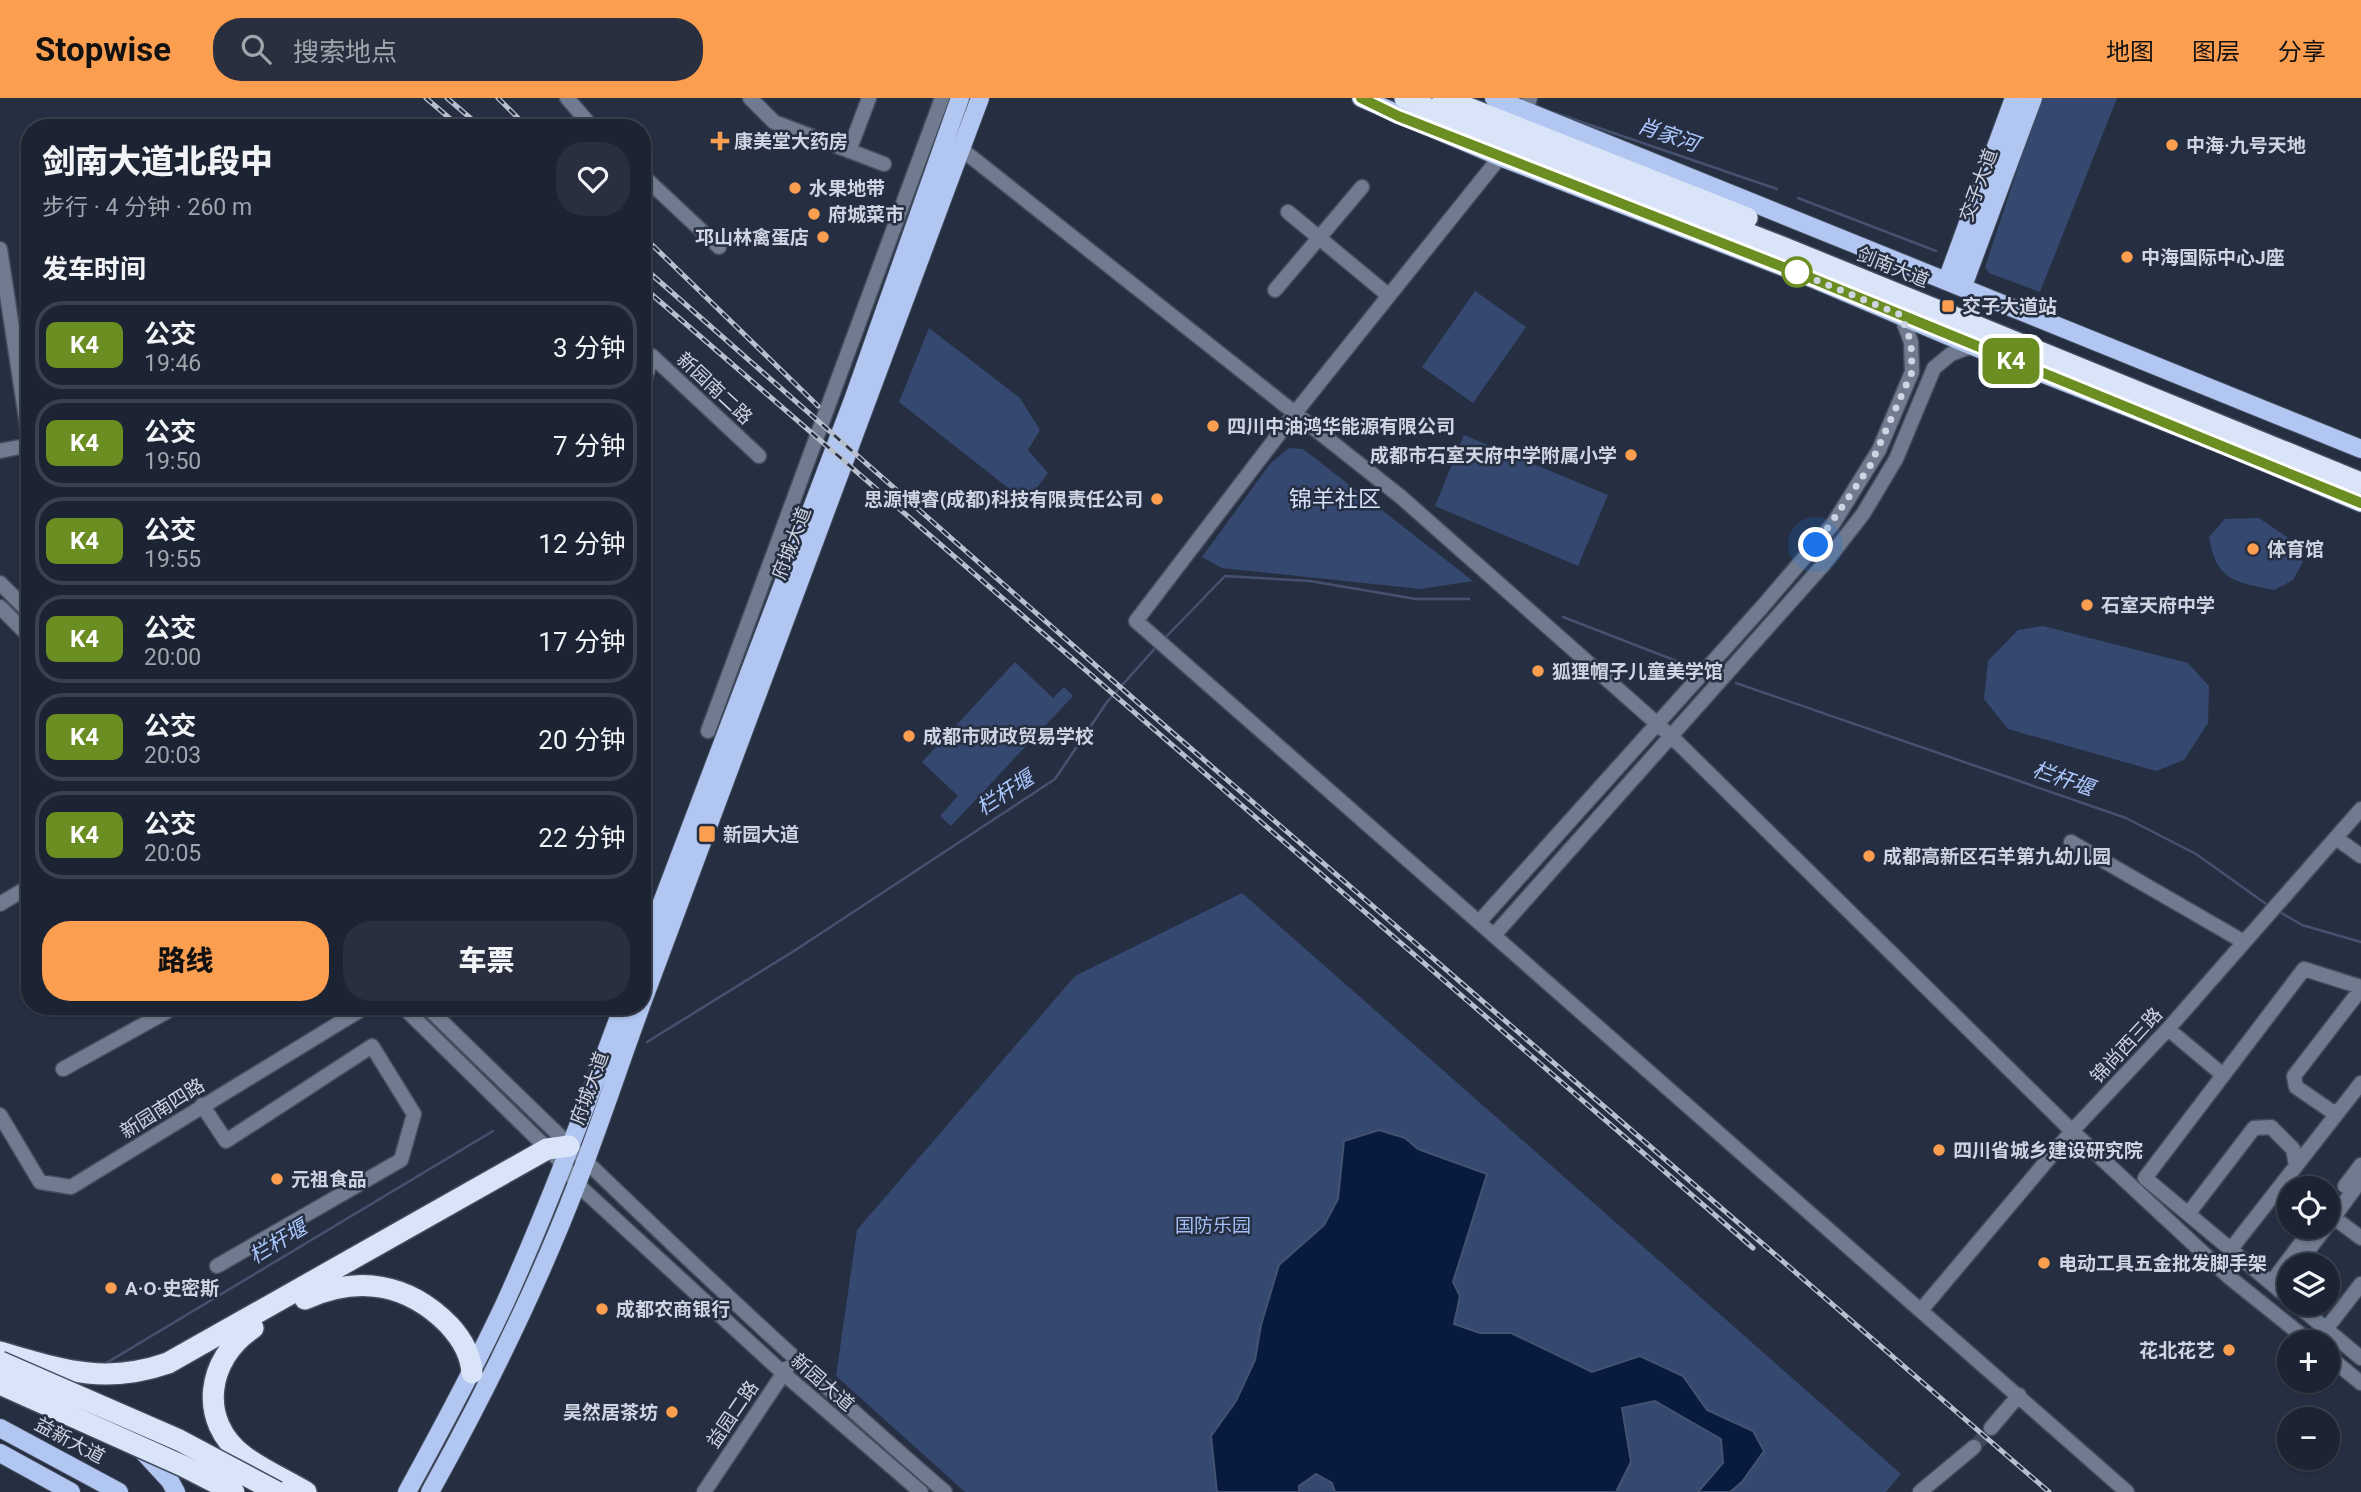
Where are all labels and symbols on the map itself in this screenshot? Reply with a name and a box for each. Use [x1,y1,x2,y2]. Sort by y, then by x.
water label: 肖家河 [1634,113,1705,158]
place label: 康美堂大药房 [734,130,848,153]
marker: 康美堂大药房 [712,133,728,149]
place label: 中海·九号天地 [2186,134,2306,157]
marker: 中海·九号天地 [2164,137,2180,153]
street label: 交子大道 [1955,146,2002,225]
place label: 水果地带 [809,177,885,200]
marker: 水果地带 [787,180,803,196]
place label: 府城菜市 [828,203,904,226]
marker: 府城菜市 [806,206,822,222]
place label: 邛山林禽蛋店 [695,226,809,249]
marker: 邛山林禽蛋店 [815,229,831,245]
street label: 剑南大道 [1853,243,1932,292]
place label: 中海国际中心J座 [2141,246,2285,269]
marker: 中海国际中心J座 [2119,249,2135,265]
unlabelled marker [1782,257,1812,287]
place label: 交子大道站 [1962,295,2057,318]
marker: 交子大道站 [1940,298,1956,314]
line badge: K4 [1980,338,2042,384]
street label: 新园南二路 [672,348,757,429]
place label: 四川中油鸿华能源有限公司 [1227,415,1455,438]
marker: 四川中油鸿华能源有限公司 [1205,418,1221,434]
place label: 成都市石室天府中学附属小学 [1370,444,1617,467]
marker: 成都市石室天府中学附属小学 [1623,447,1639,463]
district label: 锦羊社区 [1289,486,1381,513]
place label: 思源博睿(成都)科技有限责任公司 [864,488,1143,511]
marker: 思源博睿(成都)科技有限责任公司 [1149,491,1165,507]
street label: 府城大道 [767,504,816,583]
your location [1798,527,1833,562]
place label: 体育馆 [2267,538,2324,561]
marker: 体育馆 [2245,541,2261,557]
place label: 石室天府中学 [2101,594,2215,617]
marker: 石室天府中学 [2079,597,2095,613]
place label: 狐狸帽子儿童美学馆 [1552,660,1723,683]
marker: 狐狸帽子儿童美学馆 [1530,663,1546,679]
place label: 成都市财政贸易学校 [923,725,1094,748]
marker: 成都市财政贸易学校 [901,728,917,744]
water label: 栏杆堰 [2029,757,2100,802]
water label: 栏杆堰 [972,764,1040,820]
place label: 新园大道 [723,823,799,846]
marker: 新园大道 [697,824,717,844]
place label: 成都高新区石羊第九幼儿园 [1883,845,2111,868]
marker: 成都高新区石羊第九幼儿园 [1861,848,1877,864]
street label: 锦尚西三路 [2086,1003,2167,1088]
street label: 府城大道 [566,1049,613,1128]
street label: 新园南四路 [116,1073,209,1143]
place label: 四川省城乡建设研究院 [1953,1139,2143,1162]
marker: 四川省城乡建设研究院 [1931,1142,1947,1158]
place label: 元祖食品 [291,1168,367,1191]
marker: 元祖食品 [269,1171,285,1187]
water label: 栏杆堰 [245,1214,314,1269]
park label: 国防乐园 [1175,1214,1251,1237]
place label: 电动工具五金批发脚手架 [2058,1252,2267,1275]
marker: 电动工具五金批发脚手架 [2036,1255,2052,1271]
place label: A·O·史密斯 [125,1277,219,1300]
marker: A·O·史密斯 [103,1280,119,1296]
place label: 成都农商银行 [616,1298,730,1321]
marker: 成都农商银行 [594,1301,610,1317]
place label: 花北花艺 [2139,1339,2215,1362]
marker: 花北花艺 [2221,1342,2237,1358]
street label: 新园大道 [786,1349,859,1416]
street label: 益园二路 [702,1376,763,1452]
place label: 昊然居茶坊 [563,1401,658,1424]
marker: 昊然居茶坊 [664,1404,680,1420]
street label: 益新大道 [31,1412,109,1468]

